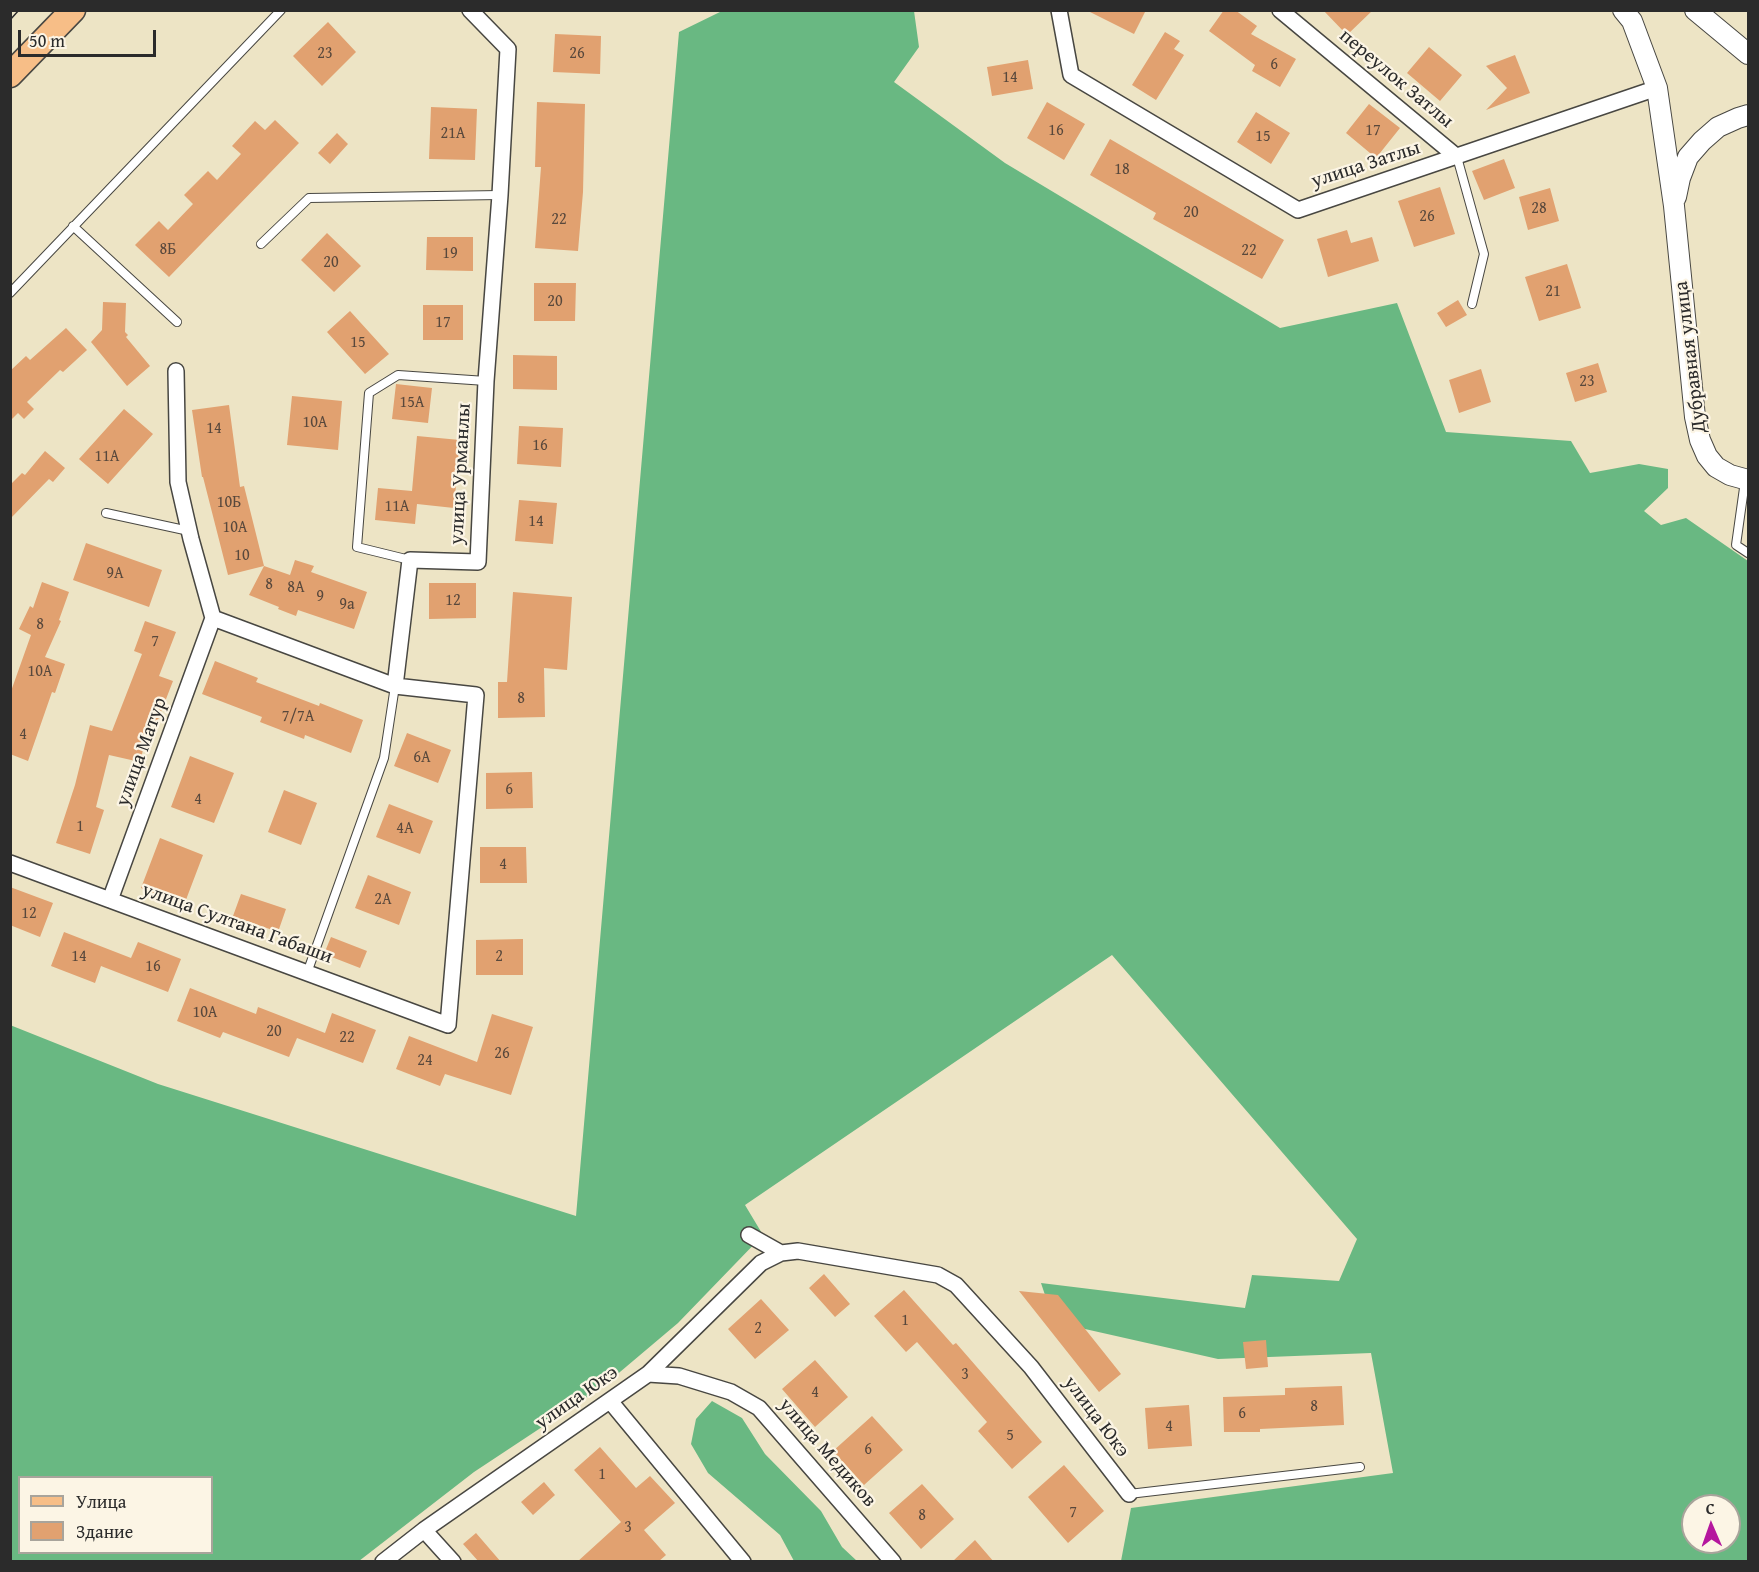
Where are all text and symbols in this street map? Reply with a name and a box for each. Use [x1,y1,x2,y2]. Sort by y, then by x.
scale bar [21,18,159,56]
street label: переулок Затлы [1334,24,1458,134]
text: 50 m [29,27,65,54]
house number: 23 [317,44,333,64]
house number: 26 [569,44,585,64]
house number: 6 [1270,55,1278,75]
house number: 14 [1002,68,1018,88]
house number: 16 [1048,121,1064,141]
house number: 17 [1365,121,1381,141]
house number: 21А [440,124,466,144]
house number: 15 [1255,127,1271,147]
street label: улица Затлы [1309,136,1423,194]
house number: 18 [1114,160,1130,180]
house number: 28 [1531,199,1547,219]
house number: 20 [1183,203,1199,223]
house number: 26 [1419,207,1435,227]
house number: 22 [551,210,567,230]
house number: 8Б [160,240,176,260]
house number: 22 [1241,241,1257,261]
house number: 19 [442,244,458,264]
house number: 20 [323,253,339,273]
street label: Дубравная улица [1670,280,1712,434]
house number: 21 [1545,282,1561,302]
house number: 20 [547,292,563,312]
house number: 17 [435,313,451,333]
house number: 15 [350,333,366,353]
house number: 23 [1579,372,1595,392]
house number: 15А [399,393,425,413]
street label: улица Урманлы [445,403,477,545]
house number: 10А [302,413,328,433]
house number: 14 [206,419,222,439]
house number: 16 [532,436,548,456]
house number: 11А [94,447,120,467]
house number: 10Б [217,493,241,513]
house number: 11А [384,497,410,517]
house number: 14 [528,512,544,532]
house number: 10А [222,518,248,538]
house number: 10 [234,546,250,566]
house number: 9А [106,564,124,584]
house number: 8 [265,575,273,595]
house number: 8А [287,578,305,598]
house number: 9 [316,587,324,607]
house number: 12 [445,591,461,611]
house number: 9а [339,595,355,615]
house number: 8 [36,615,44,635]
house number: 7 [151,632,159,652]
house number: 10А [27,662,53,682]
house number: 8 [517,689,525,709]
street label: улица Матур [111,694,173,810]
house number: 7/7А [282,707,314,727]
house number: 4 [19,725,27,745]
house number: 6А [413,748,431,768]
house number: 6 [505,780,513,800]
house number: 4 [194,790,202,810]
house number: 1 [76,817,84,837]
house number: 4А [396,819,414,839]
house number: 4 [499,855,507,875]
street label: улица Султана Габаши [138,878,336,970]
house number: 2А [374,890,392,910]
house number: 12 [21,904,37,924]
house number: 14 [71,947,87,967]
house number: 2 [495,947,503,967]
house number: 16 [145,957,161,977]
house number: 10А [192,1003,218,1023]
house number: 20 [266,1022,282,1042]
house number: 22 [339,1028,355,1048]
house number: 26 [494,1044,510,1064]
house number: 24 [417,1051,433,1071]
house number: 1 [901,1311,909,1331]
house number: 2 [754,1319,762,1339]
street label: улица Юкэ [531,1361,623,1435]
house number: 3 [961,1365,969,1385]
street label: улица Юкэ [1058,1372,1134,1462]
house number: 4 [811,1383,819,1403]
street label: улица Медиков [773,1394,881,1512]
house number: 8 [1310,1397,1318,1417]
house number: 6 [1238,1404,1246,1424]
house number: 4 [1165,1417,1173,1437]
house number: 5 [1006,1426,1014,1446]
house number: 6 [864,1440,872,1460]
house number: 1 [598,1465,606,1485]
legend [18,1476,213,1554]
text: Улица [76,1488,126,1515]
north arrow [1681,1494,1741,1554]
text: С [1705,1496,1715,1520]
house number: 7 [1069,1503,1077,1523]
house number: 8 [918,1506,926,1526]
text: Здание [76,1518,133,1545]
house number: 3 [624,1518,632,1538]

